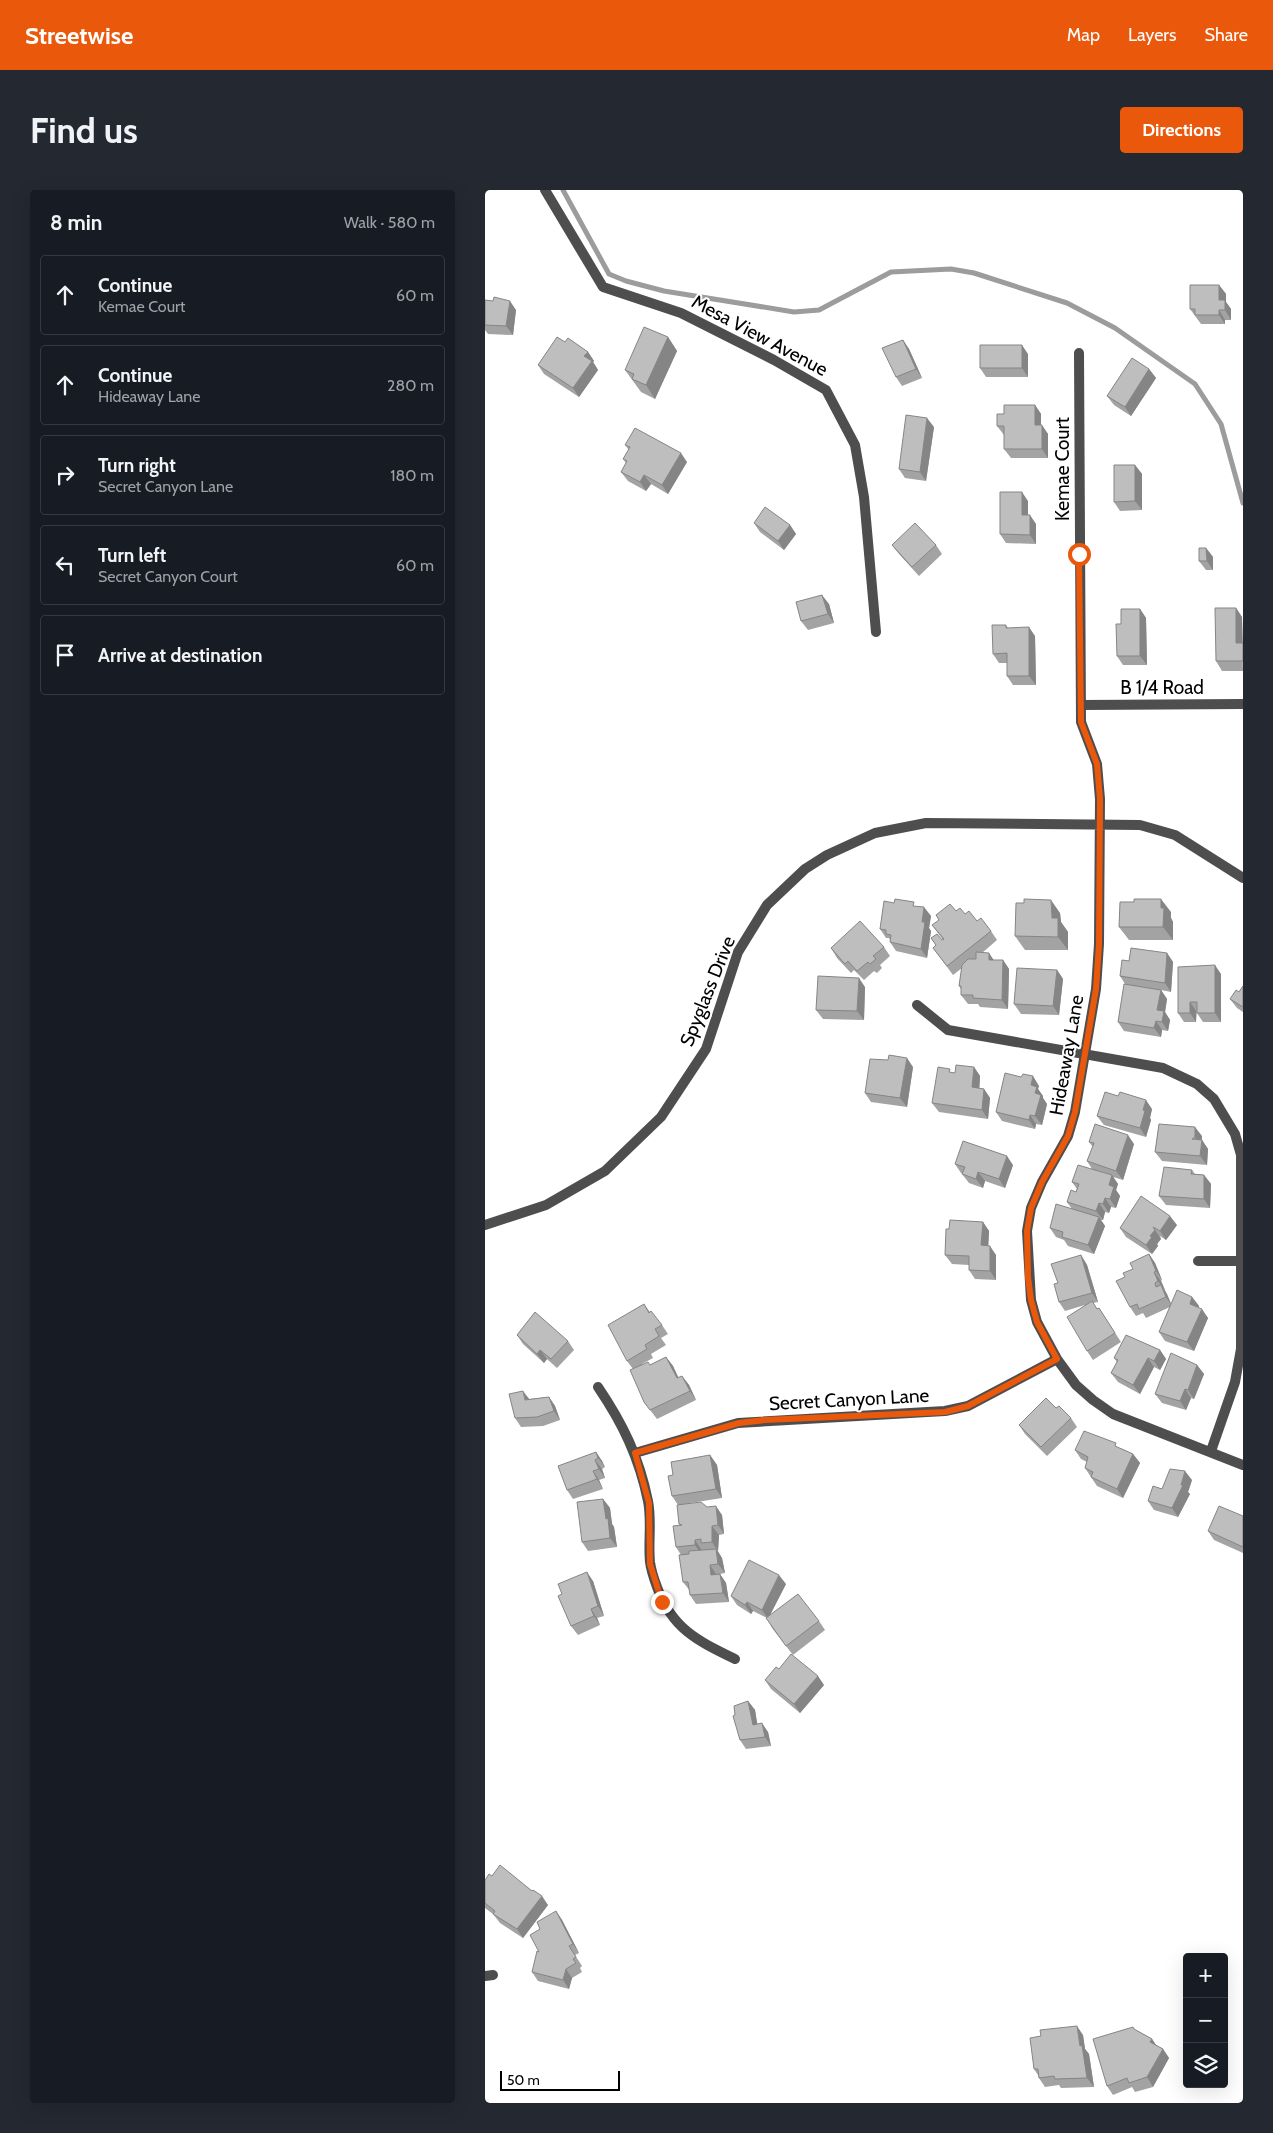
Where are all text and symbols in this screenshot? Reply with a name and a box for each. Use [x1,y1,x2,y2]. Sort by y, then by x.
text: Streetwise [25,21,133,50]
text: Map [1067,24,1100,46]
text: Layers [1128,24,1177,46]
text: Share [1205,24,1248,46]
button: Directions [1120,107,1243,153]
text: Find us [30,109,138,152]
text: 8 min [50,210,102,235]
text: Walk · 580 m [344,213,435,232]
text: Continue [98,274,172,297]
icon: ahead [51,281,79,309]
text: 60 m [396,286,434,305]
street label: Mesa View Avenue [688,290,832,381]
text: Kemae Court [98,297,185,316]
text: Continue [98,364,172,387]
icon: ahead [51,371,79,399]
text: 280 m [387,376,434,395]
text: Hideaway Lane [98,387,201,406]
street label: Kemae Court [1051,416,1074,521]
text: Turn right [98,454,176,477]
icon: right [51,461,79,489]
text: 180 m [390,466,434,485]
text: Secret Canyon Lane [98,477,233,496]
route start [1068,543,1091,566]
text: Turn left [98,544,166,567]
icon: left [51,551,79,579]
text: 60 m [396,556,434,575]
text: Secret Canyon Court [98,567,238,586]
icon: arrive [51,641,79,669]
text: Arrive at destination [98,644,262,667]
street label: B 1/4 Road [1120,676,1204,699]
street label: Spyglass Drive [675,933,740,1050]
street label: Hideaway Lane [1045,993,1088,1117]
street label: Secret Canyon Lane [768,1384,930,1415]
route end [651,1591,674,1614]
map controls [1183,1953,1228,2088]
button: + [1183,1953,1228,1998]
button: − [1183,1998,1228,2043]
button: layers [1183,2043,1228,2088]
scale bar [500,2068,620,2091]
text: 50 m [507,2071,540,2089]

